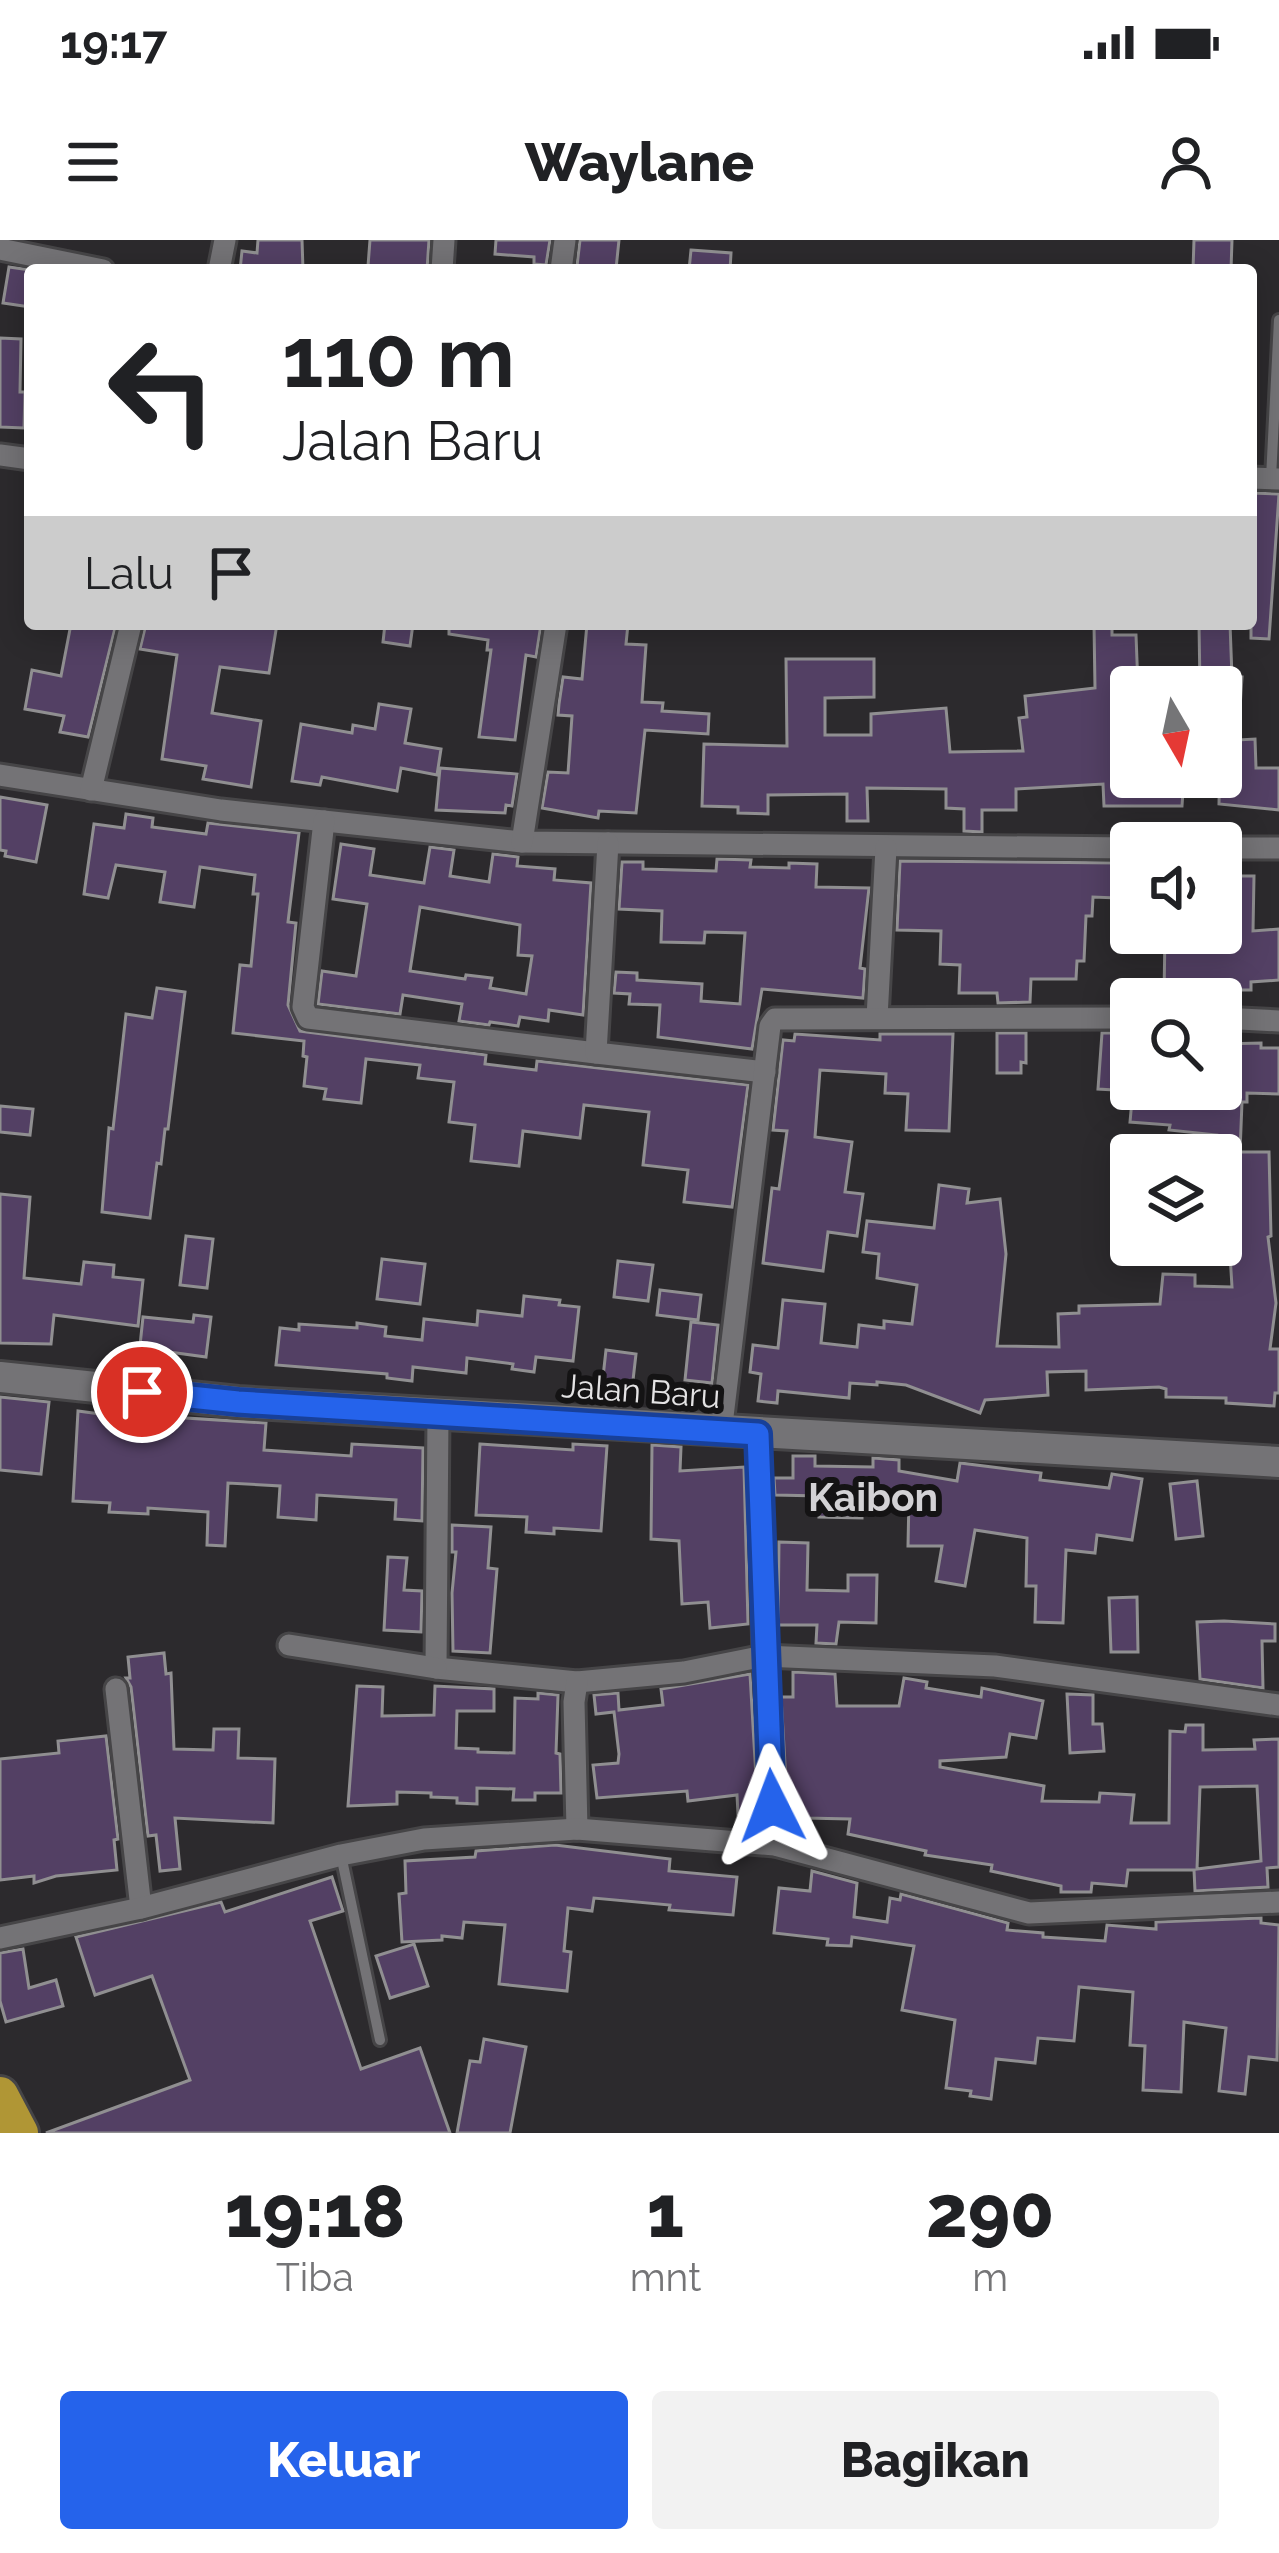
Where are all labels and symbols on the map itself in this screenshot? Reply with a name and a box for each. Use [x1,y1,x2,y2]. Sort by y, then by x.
north arrow [1110,666,1242,798]
pin [91,1341,193,1443]
street label: Jalan Baru [560,1366,722,1416]
district label: Kaibon [808,1474,938,1520]
position arrow [709,1743,835,1869]

